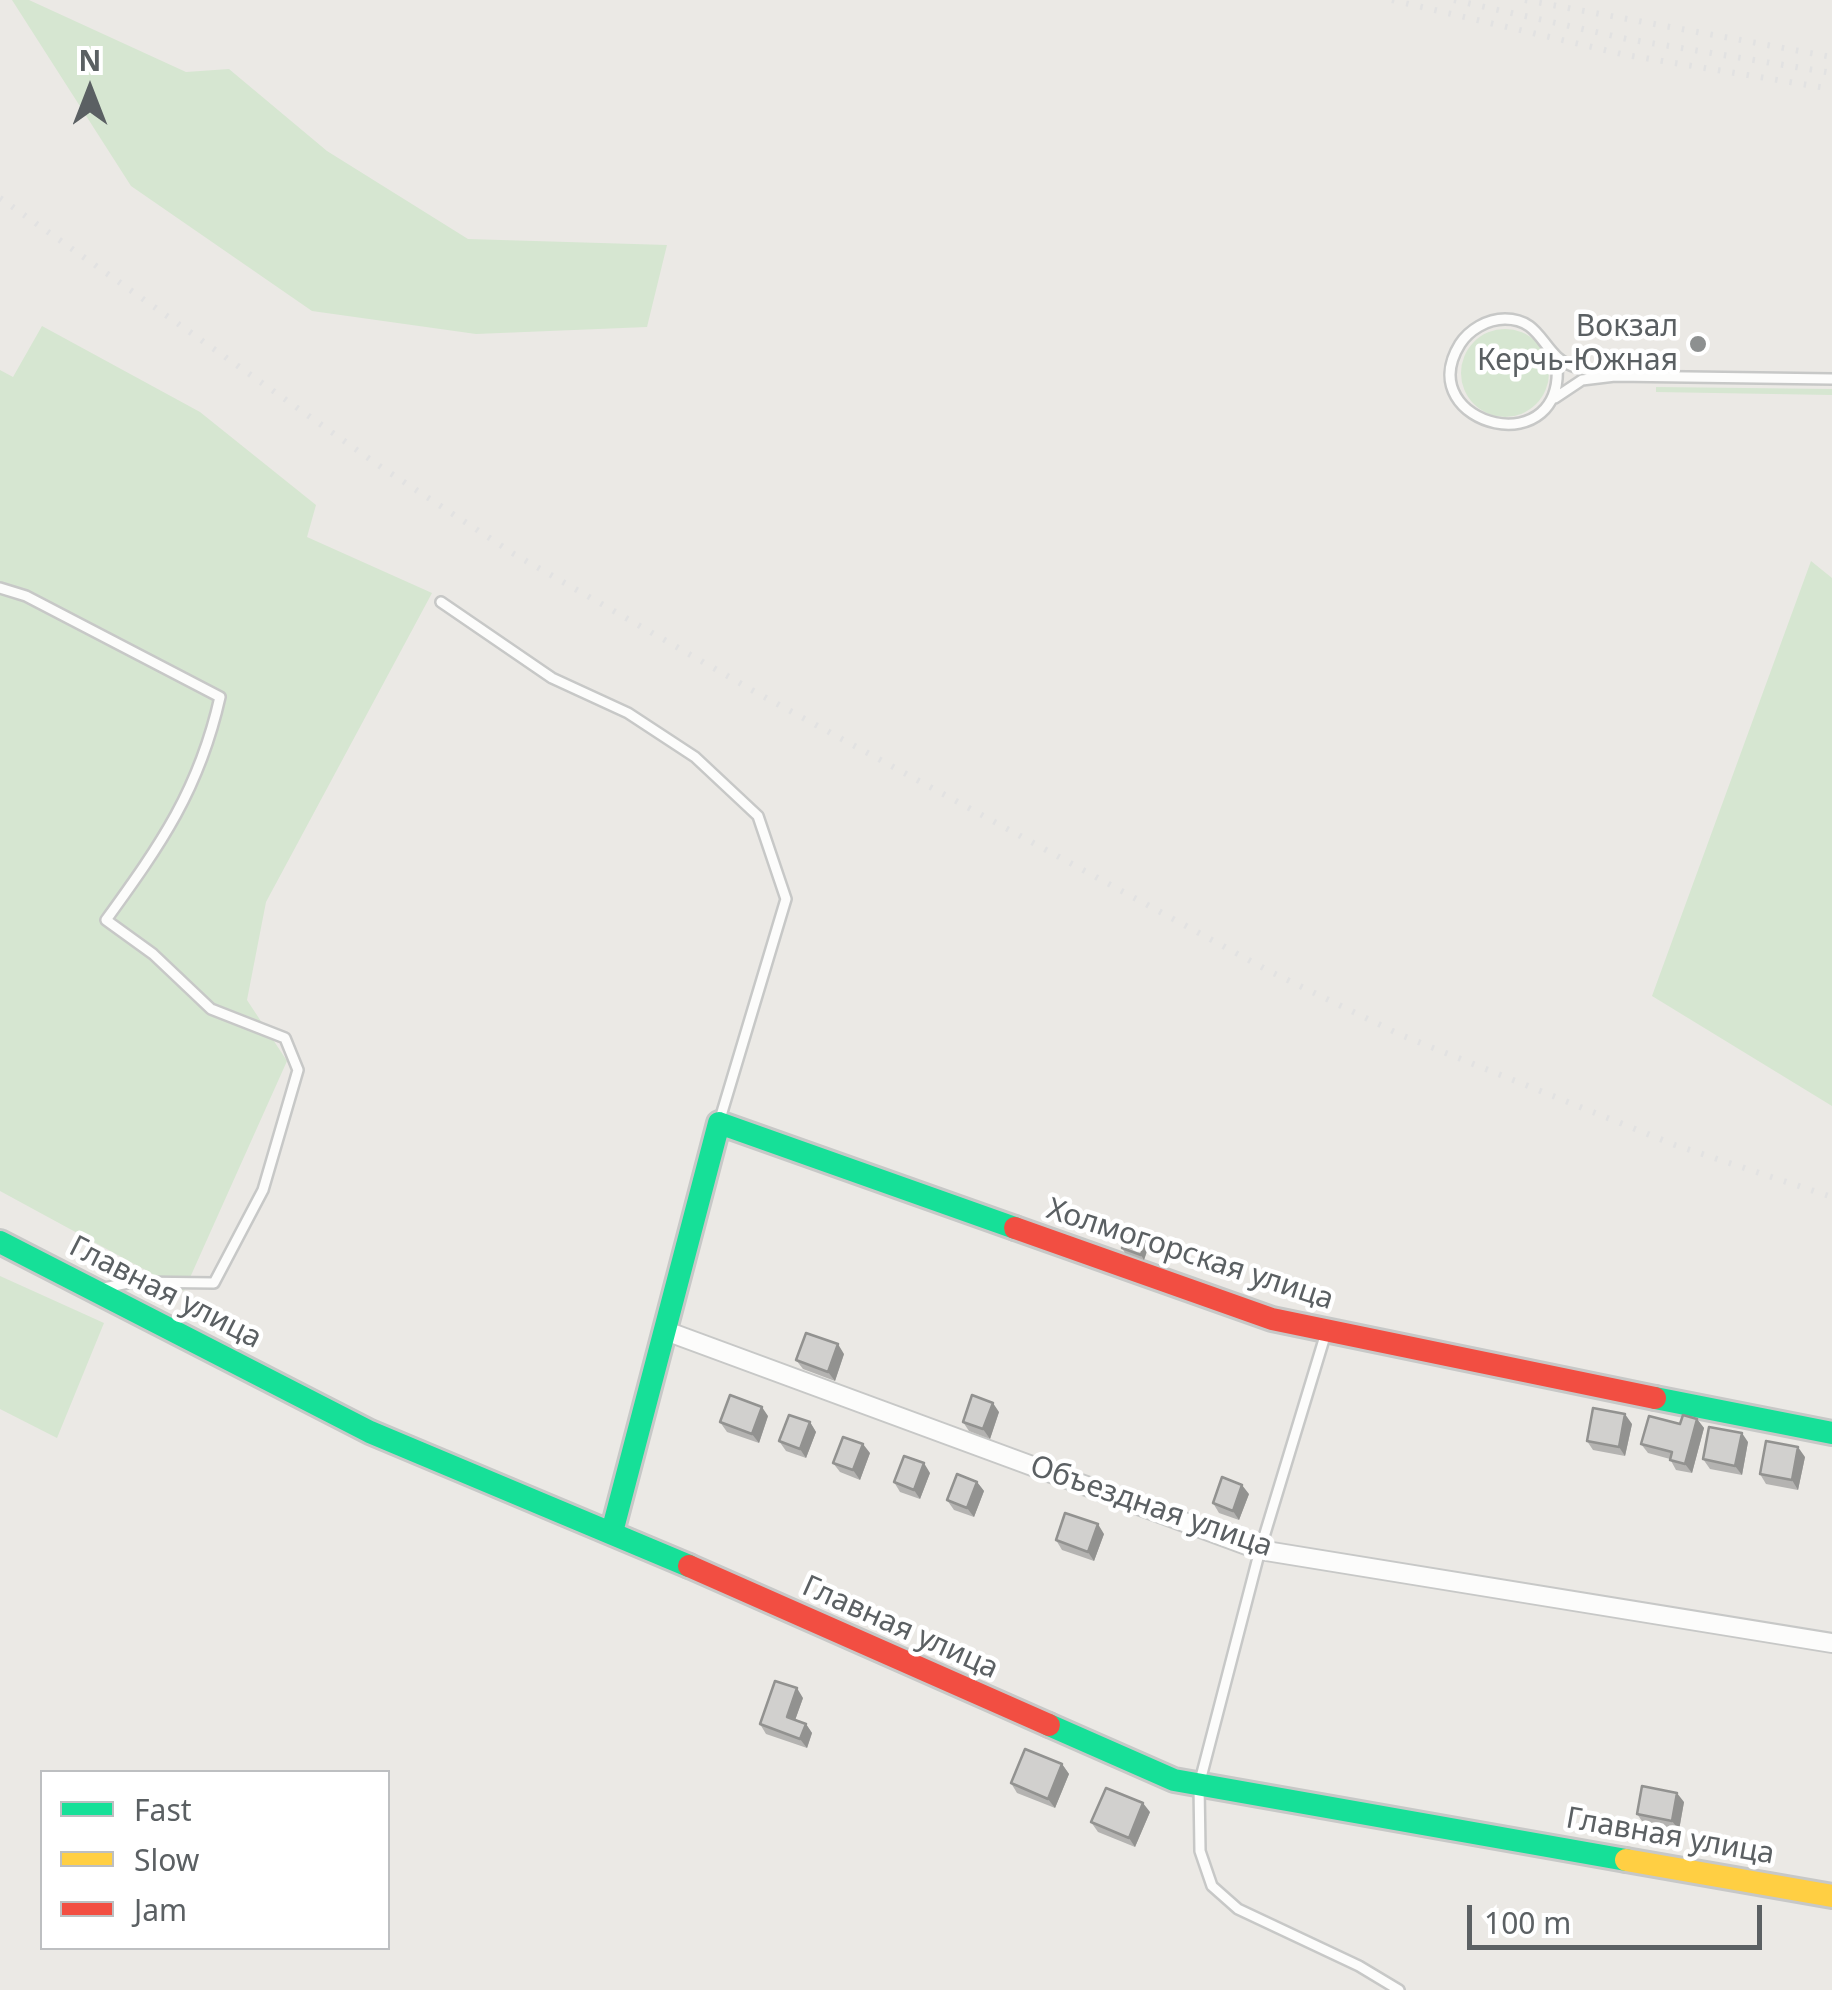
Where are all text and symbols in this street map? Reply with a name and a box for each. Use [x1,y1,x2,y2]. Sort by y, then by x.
north arrow [40,40,140,140]
text: N [79,41,101,79]
place label: Вокзал Керчь-Южная [1477,309,1678,380]
marker: Вокзал Керчь-Южная [1687,333,1709,355]
street label: Холмогорская улица [1042,1192,1338,1318]
street label: Главная улица [63,1229,267,1357]
street label: Объездная улица [1025,1449,1277,1565]
street label: Главная улица [796,1569,1004,1687]
legend [40,1770,390,1950]
text: Fast [134,1789,192,1830]
street label: Главная улица [1563,1801,1777,1873]
text: Slow [134,1839,199,1880]
scale bar [1472,1885,1767,1947]
text: Jam [134,1889,187,1930]
text: 100 m [1484,1902,1571,1943]

